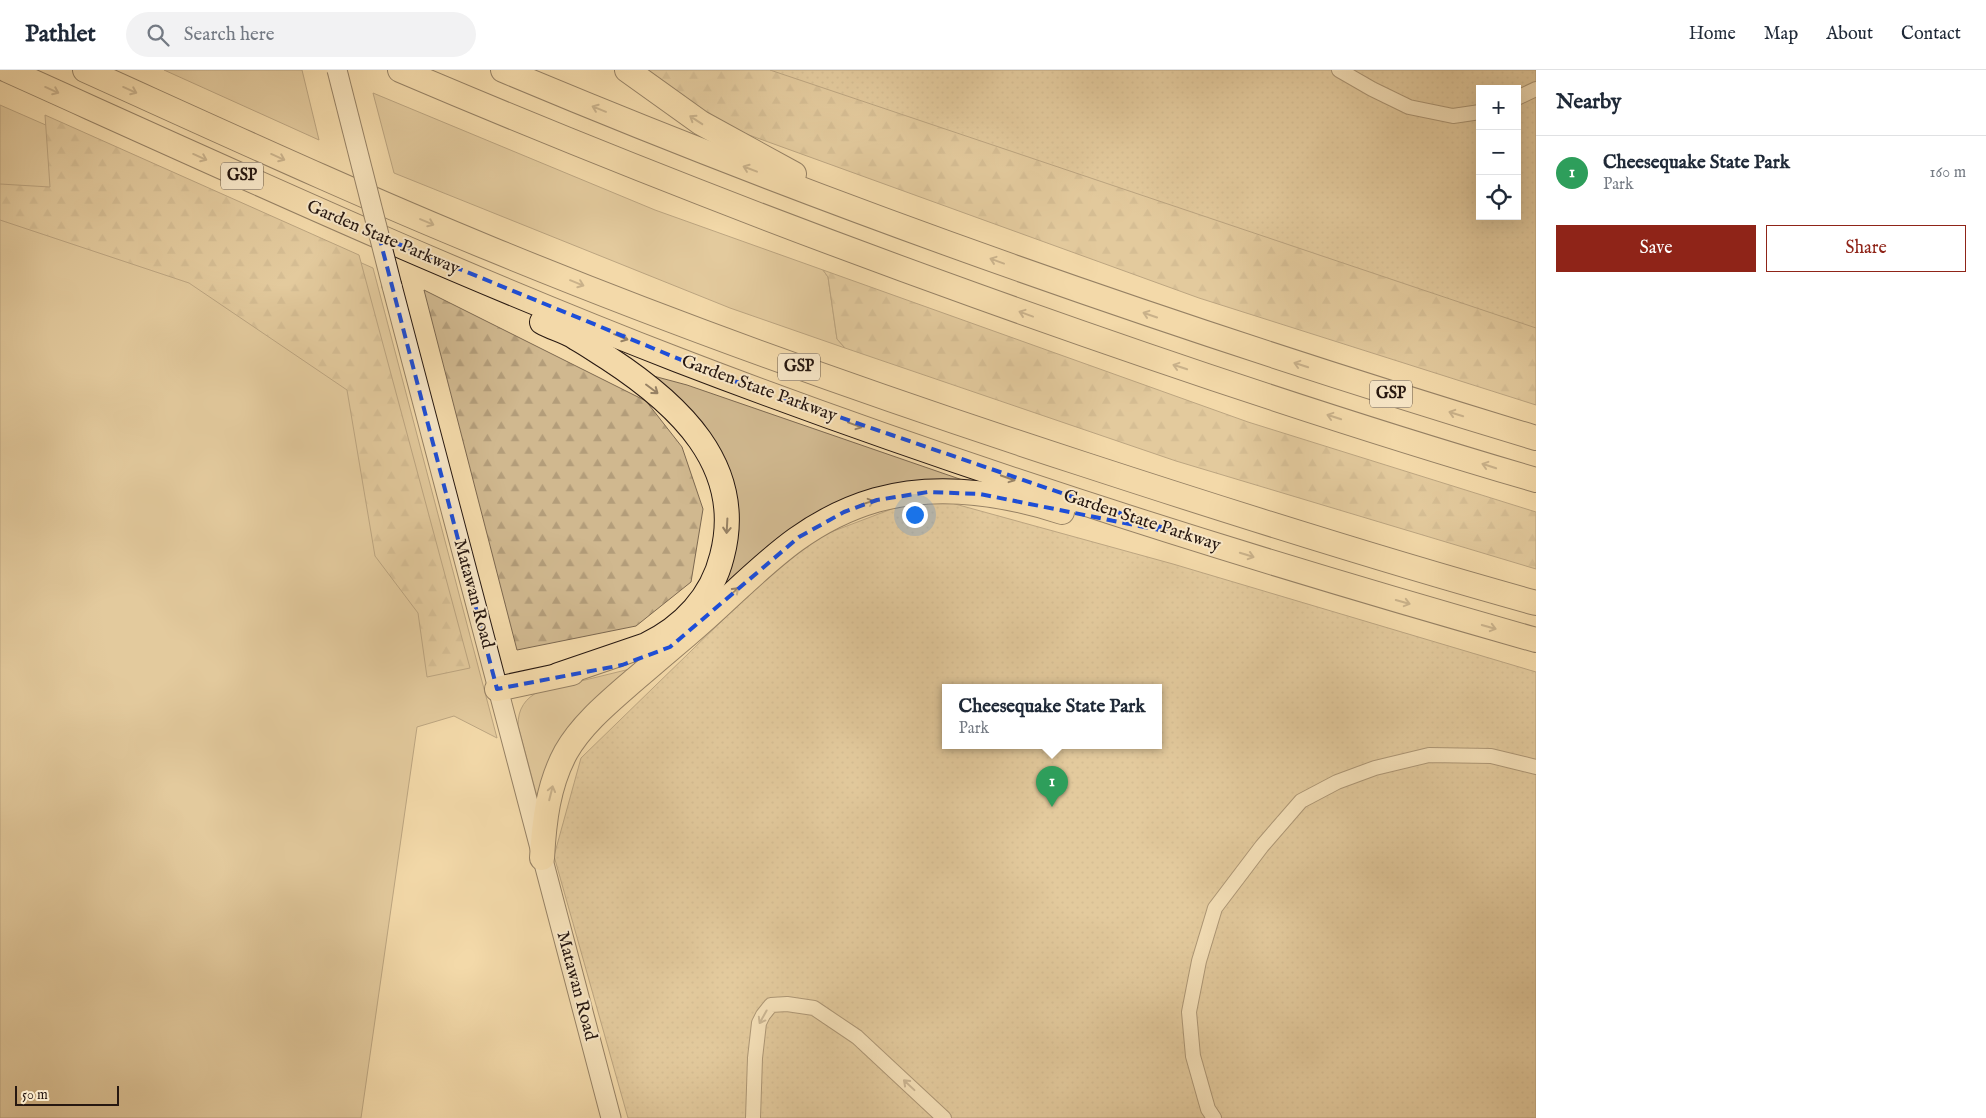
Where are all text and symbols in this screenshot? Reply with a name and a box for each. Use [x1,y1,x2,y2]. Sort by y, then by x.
search box [126,12,476,57]
text: Pathlet [25,19,96,50]
icon: search [144,21,172,49]
text: Search here [184,23,274,47]
text: Home [1689,23,1736,46]
text: Map [1764,23,1798,46]
text: About [1826,23,1873,46]
text: Contact [1901,23,1961,46]
map controls [1476,85,1521,220]
button: + [1476,85,1521,130]
one-way arrow [44,86,59,95]
one-way arrow [122,86,137,95]
text: Nearby [1556,89,1621,116]
one-way arrow [591,104,607,113]
one-way arrow [689,115,703,125]
button: − [1476,130,1521,175]
text: Cheesequake State Park [1603,151,1790,175]
one-way arrow [192,152,207,162]
one-way arrow [270,152,285,162]
road number: GSP [221,162,263,190]
text: 1 [1569,163,1575,183]
text: 160 m [1930,163,1966,183]
one-way arrow [742,164,758,173]
button: locate [1476,175,1521,220]
text: Park [1603,175,1633,195]
street label: Garden State Parkway [303,195,463,281]
one-way arrow [419,217,434,227]
button: Save [1556,225,1756,272]
button: Share [1766,225,1966,272]
one-way arrow [989,256,1005,265]
one-way arrow [569,279,584,289]
one-way arrow [1019,309,1034,318]
one-way arrow [1143,310,1158,319]
one-way arrow [613,333,628,342]
street label: Garden State Parkway [678,350,840,428]
road number: GSP [778,354,820,380]
one-way arrow [1293,359,1309,369]
one-way arrow [1172,362,1188,371]
road number: GSP [1370,380,1412,408]
one-way arrow [645,384,658,395]
one-way arrow [1449,409,1464,418]
one-way arrow [1327,412,1343,422]
one-way arrow [847,421,862,430]
one-way arrow [1482,461,1498,470]
one-way arrow [1000,474,1016,483]
street label: Garden State Parkway [1060,485,1224,557]
one-way arrow [859,498,875,508]
your location [902,502,928,528]
one-way arrow [722,518,731,534]
street label: Matawan Road [447,537,499,652]
one-way arrow [1239,550,1255,560]
one-way arrow [727,587,739,599]
one-way arrow [1394,598,1410,607]
one-way arrow [1480,622,1496,632]
popup [942,684,1162,749]
text: Cheesequake State Park [959,695,1145,719]
text: Park [959,719,989,739]
pin: 1 [1036,766,1068,807]
one-way arrow [546,785,556,801]
street label: Matawan Road [550,929,602,1044]
one-way arrow [758,1010,768,1025]
one-way arrow [902,1079,915,1091]
scale bar [15,1083,119,1106]
text: 50 m [22,1086,48,1104]

